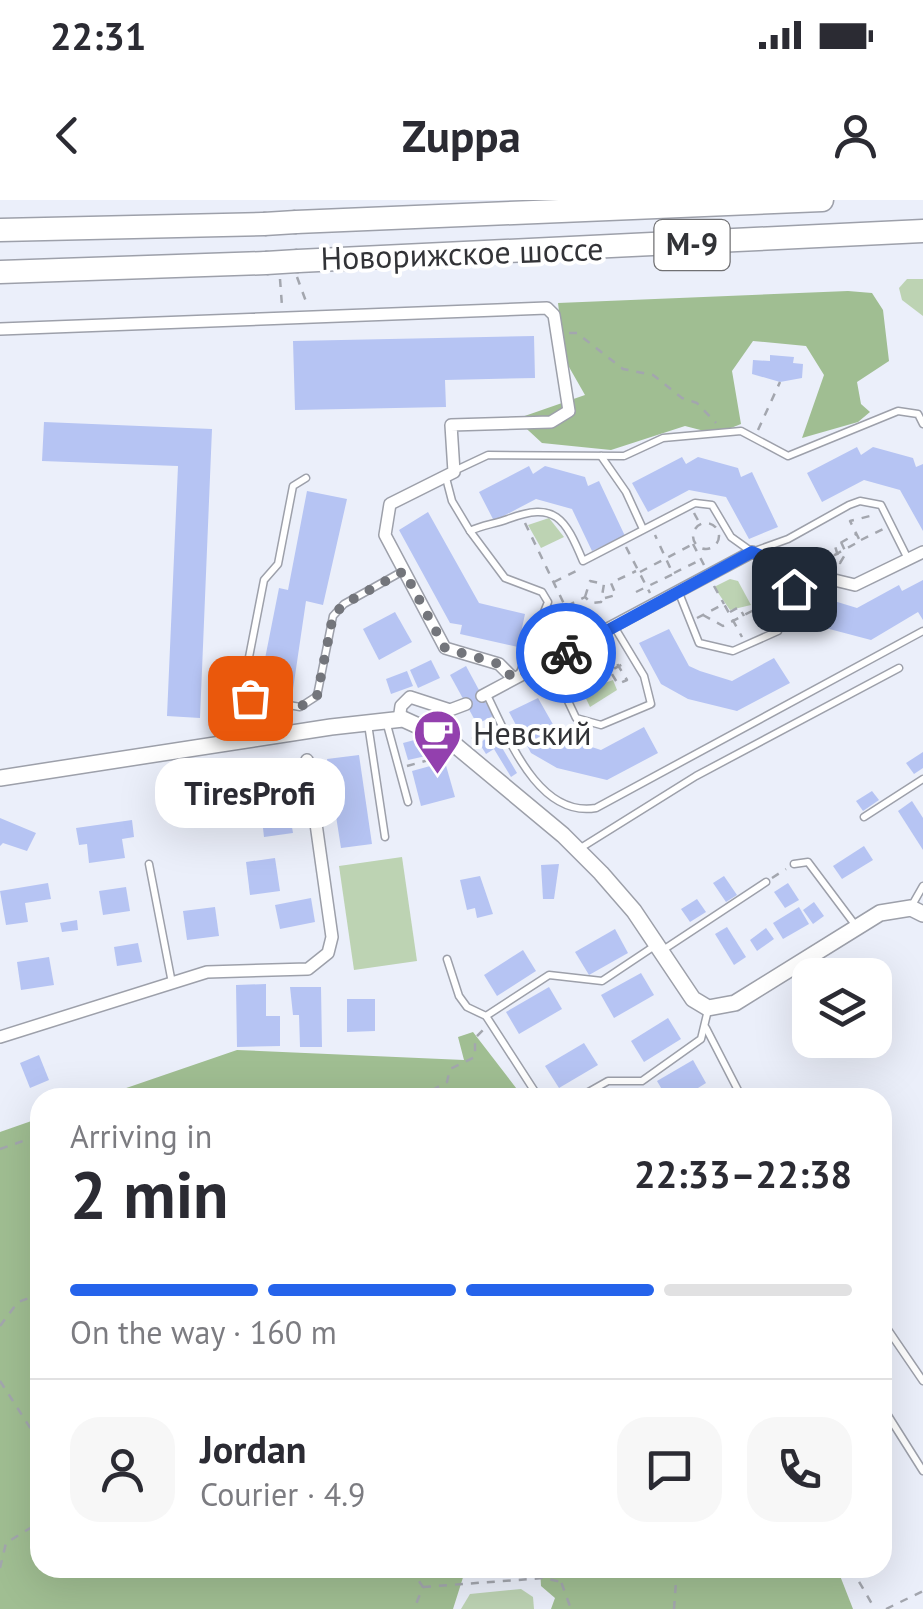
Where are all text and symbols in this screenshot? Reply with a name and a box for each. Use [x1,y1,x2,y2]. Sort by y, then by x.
text: 22:31 [50,11,146,60]
text: Zuppa [402,106,521,164]
icon: back [40,108,95,163]
icon: person [828,108,883,163]
road number: М-9 [654,220,730,270]
street label: Новорижское шоссе [320,227,604,279]
pin [752,547,837,632]
icon: home [767,562,822,617]
courier [516,603,616,703]
icon: bike [539,626,594,681]
pin [208,656,293,741]
icon: bag [223,671,278,726]
cafe icon: Невский [412,708,464,776]
place label: Невский [473,712,591,754]
callout: TiresProfi [155,758,345,828]
text: TiresProfi [184,772,316,814]
map controls [792,958,892,1058]
button: layers [792,958,892,1058]
text: Arriving in [70,1115,212,1157]
text: 22:33–22:38 [634,1149,852,1198]
text: 2 min [70,1152,229,1236]
text: On the way · 160 m [70,1311,337,1353]
button: person [70,1417,175,1522]
button: chat [617,1417,722,1522]
button: phone [747,1417,852,1522]
text: Jordan [200,1424,306,1473]
text: Courier · 4.9 [200,1473,366,1515]

